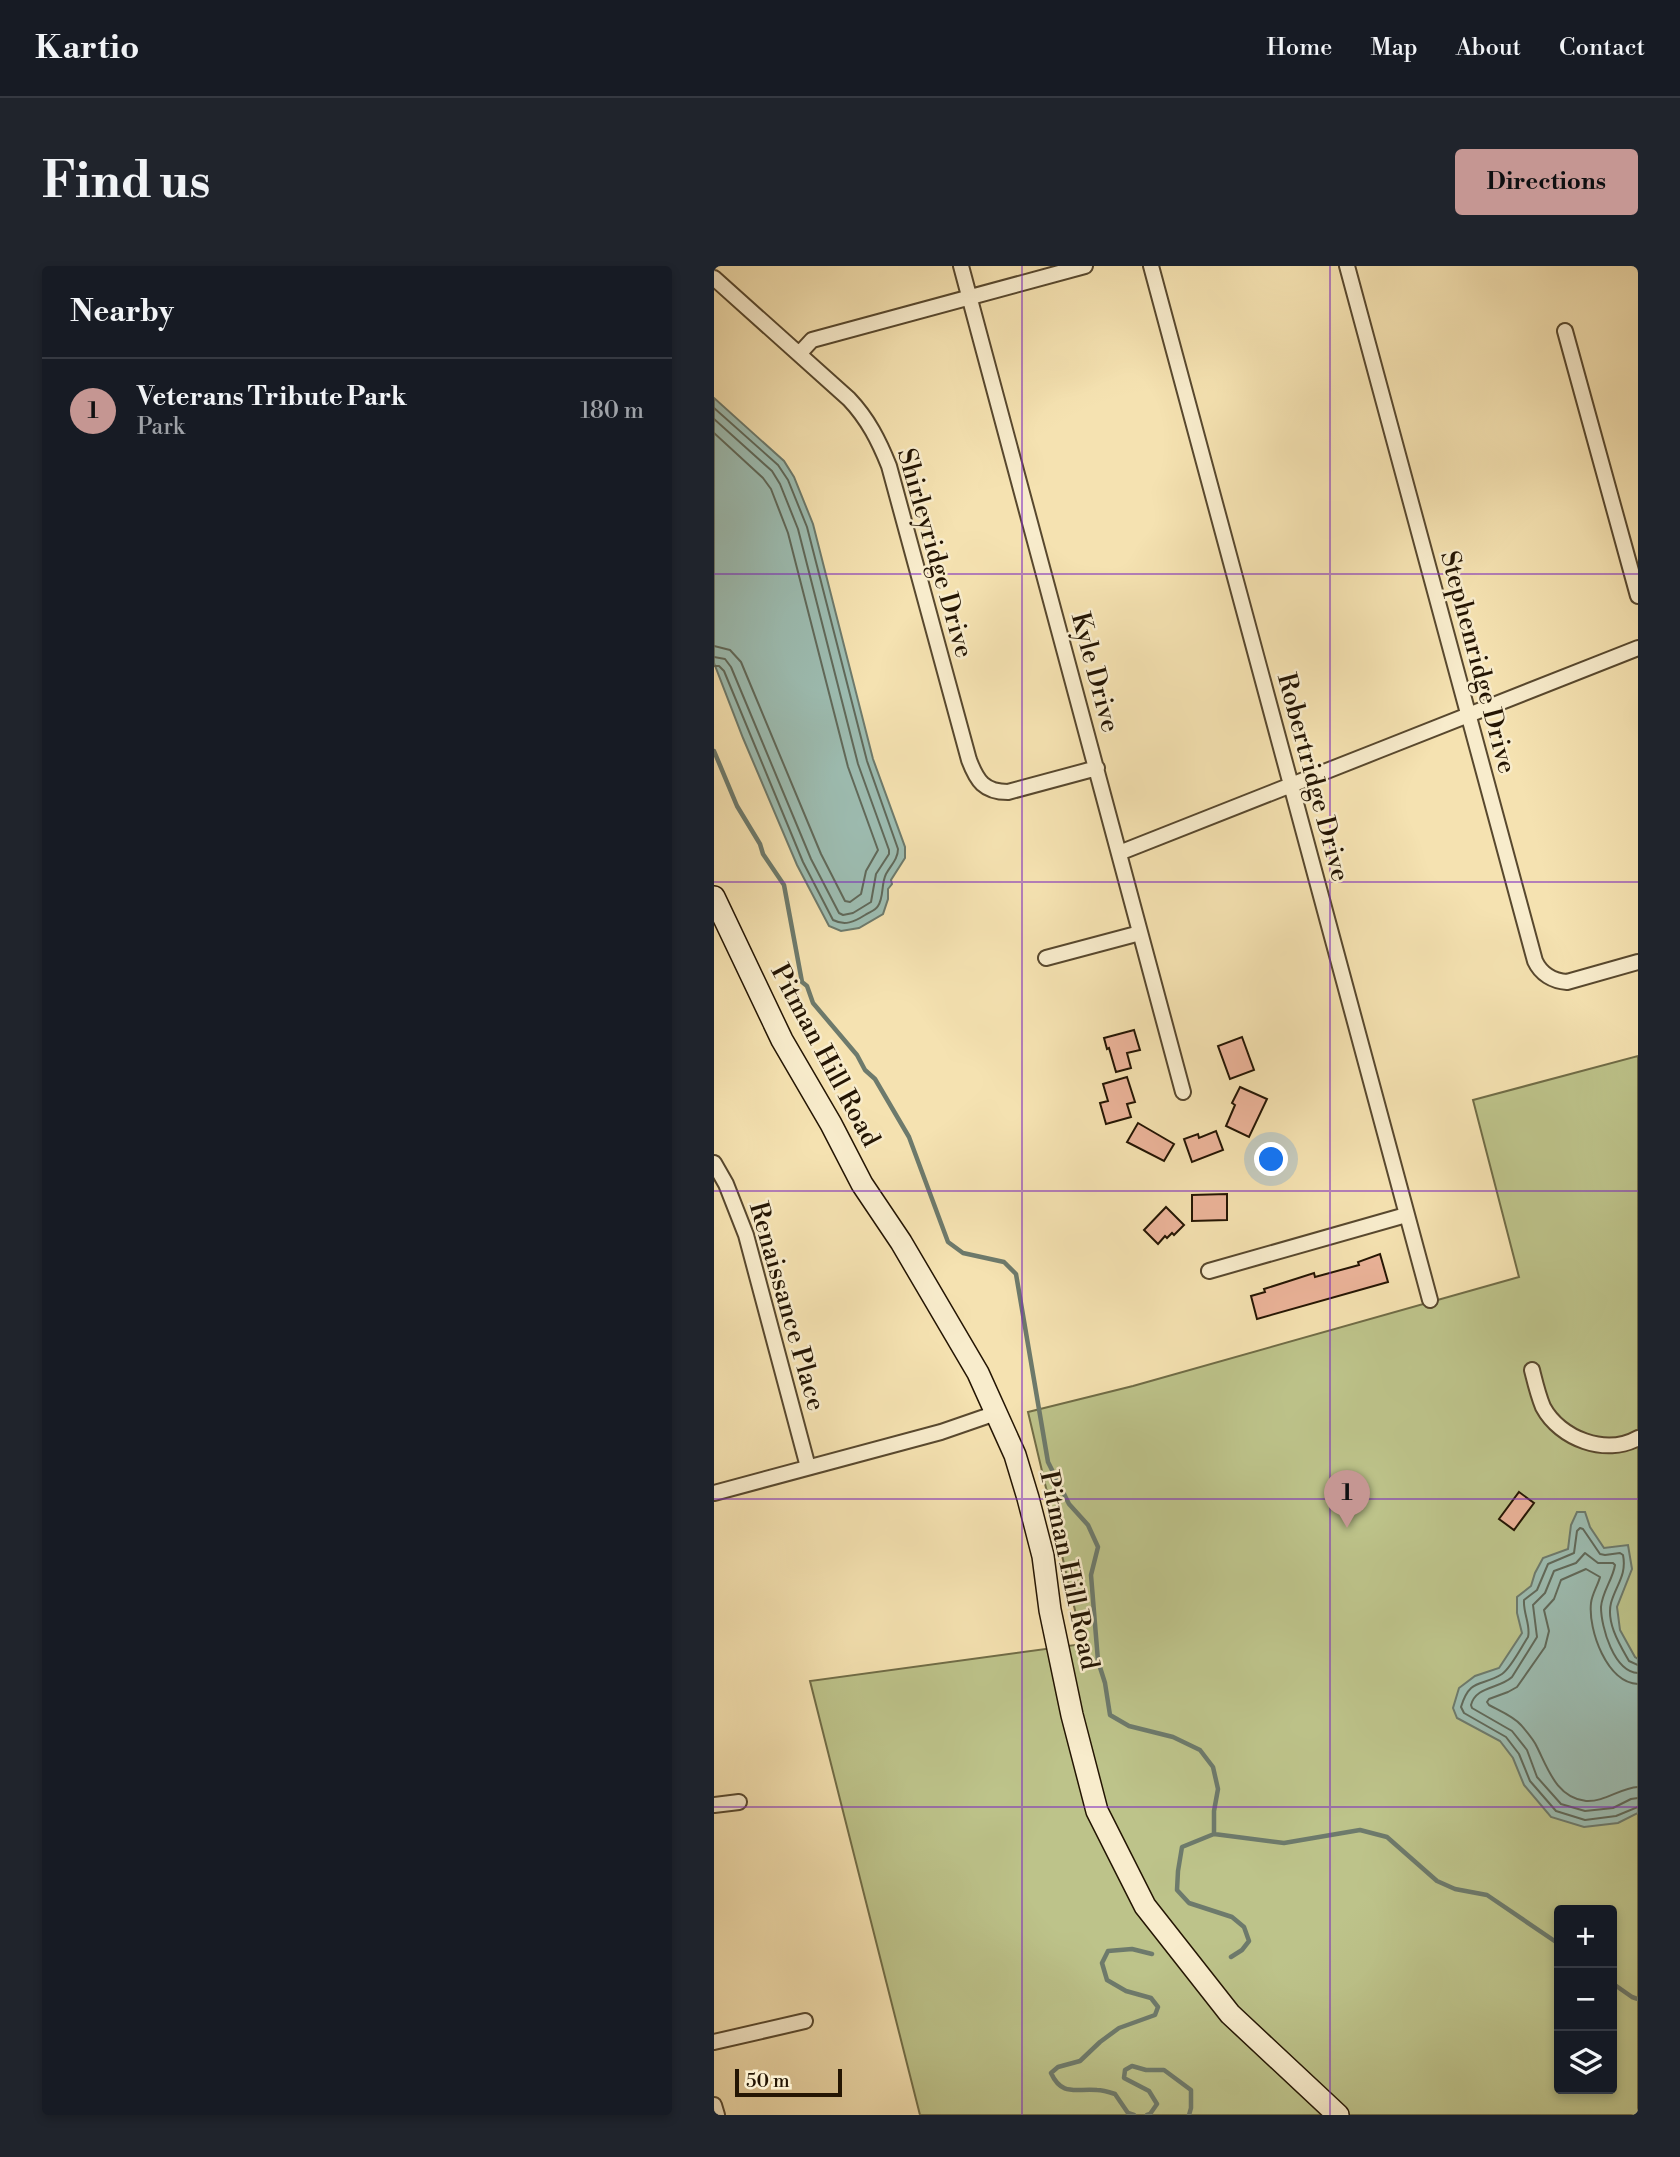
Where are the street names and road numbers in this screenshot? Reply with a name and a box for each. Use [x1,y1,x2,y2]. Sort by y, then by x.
street label: Shirleyridge Drive [890,445,980,662]
street label: Stephenridge Drive [1433,547,1523,777]
street label: Kyle Drive [1064,609,1126,736]
street label: Robertridge Drive [1270,670,1356,885]
street label: Pitman Hill Road [763,959,887,1153]
street label: Renaissance Place [742,1198,832,1415]
street label: Pitman Hill Road [1032,1468,1106,1673]

